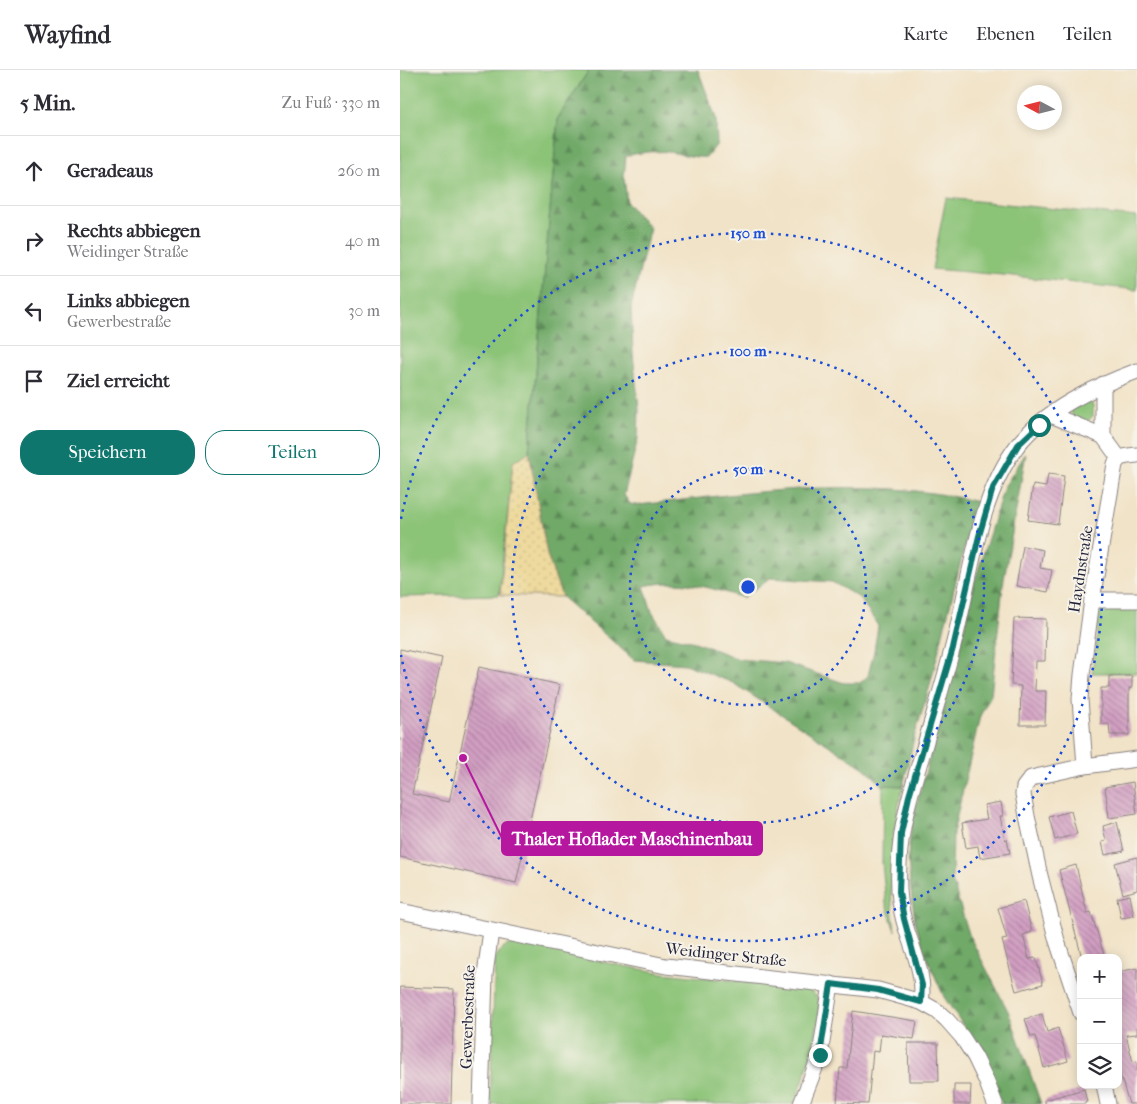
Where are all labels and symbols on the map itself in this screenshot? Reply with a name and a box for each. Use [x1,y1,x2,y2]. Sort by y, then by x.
north arrow [1017,85,1062,130]
text: 150 m [730,224,766,242]
text: 100 m [729,342,767,360]
route start [1028,414,1051,437]
text: 50 m [733,460,764,478]
street label: Haydnstraße [1064,524,1097,614]
centre of rings [739,578,757,596]
callout: Thaler Hoflader Maschinenbau [502,822,762,855]
text: Thaler Hoflader Maschinenbau [511,829,753,850]
street label: Weidinger Straße [664,939,787,970]
street label: Gewerbestraße [456,965,479,1069]
route end [809,1044,832,1067]

